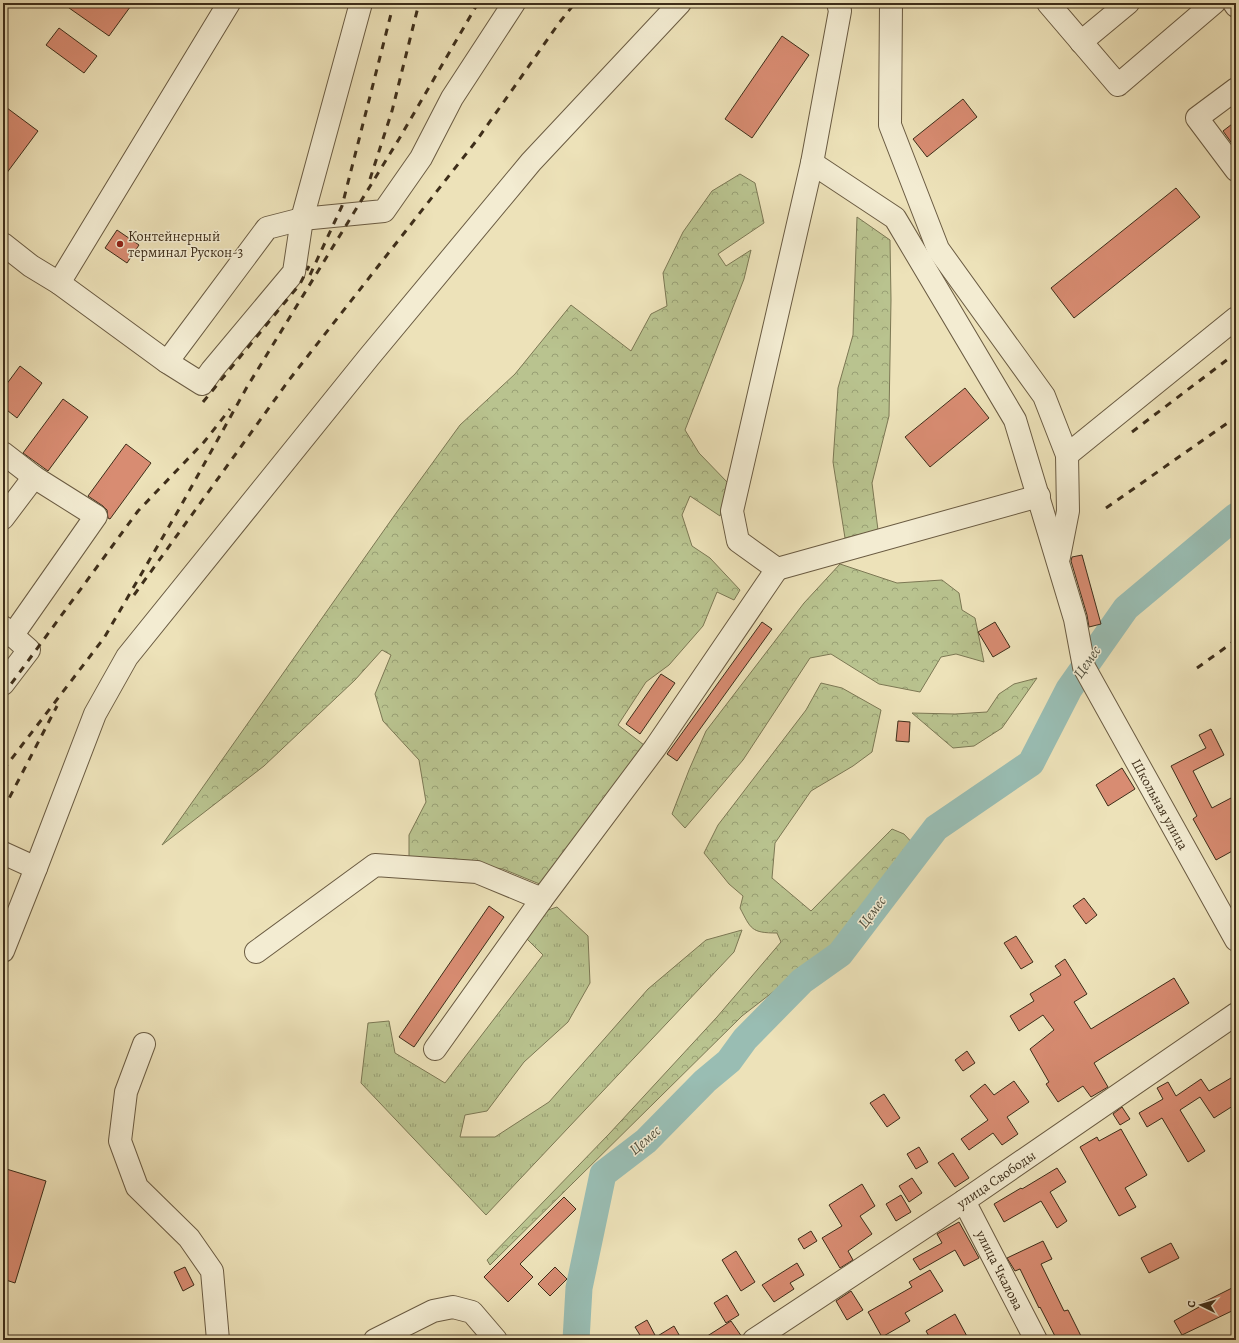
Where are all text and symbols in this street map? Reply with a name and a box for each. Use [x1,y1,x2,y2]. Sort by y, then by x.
place label: Контейнерный терминал Рускон-3 [128,227,243,262]
marker: Контейнерный терминал Рускон-3 [115,239,125,249]
water label: Цемес [1069,641,1106,682]
street label: Школьная улица [1127,755,1193,854]
water label: Цемес [853,891,891,932]
water label: Цемес [625,1120,666,1159]
street label: улица Свободы [952,1146,1039,1213]
street label: улица Чкалова [971,1226,1028,1314]
north arrow [1181,1285,1221,1325]
text: С [1184,1300,1199,1308]

